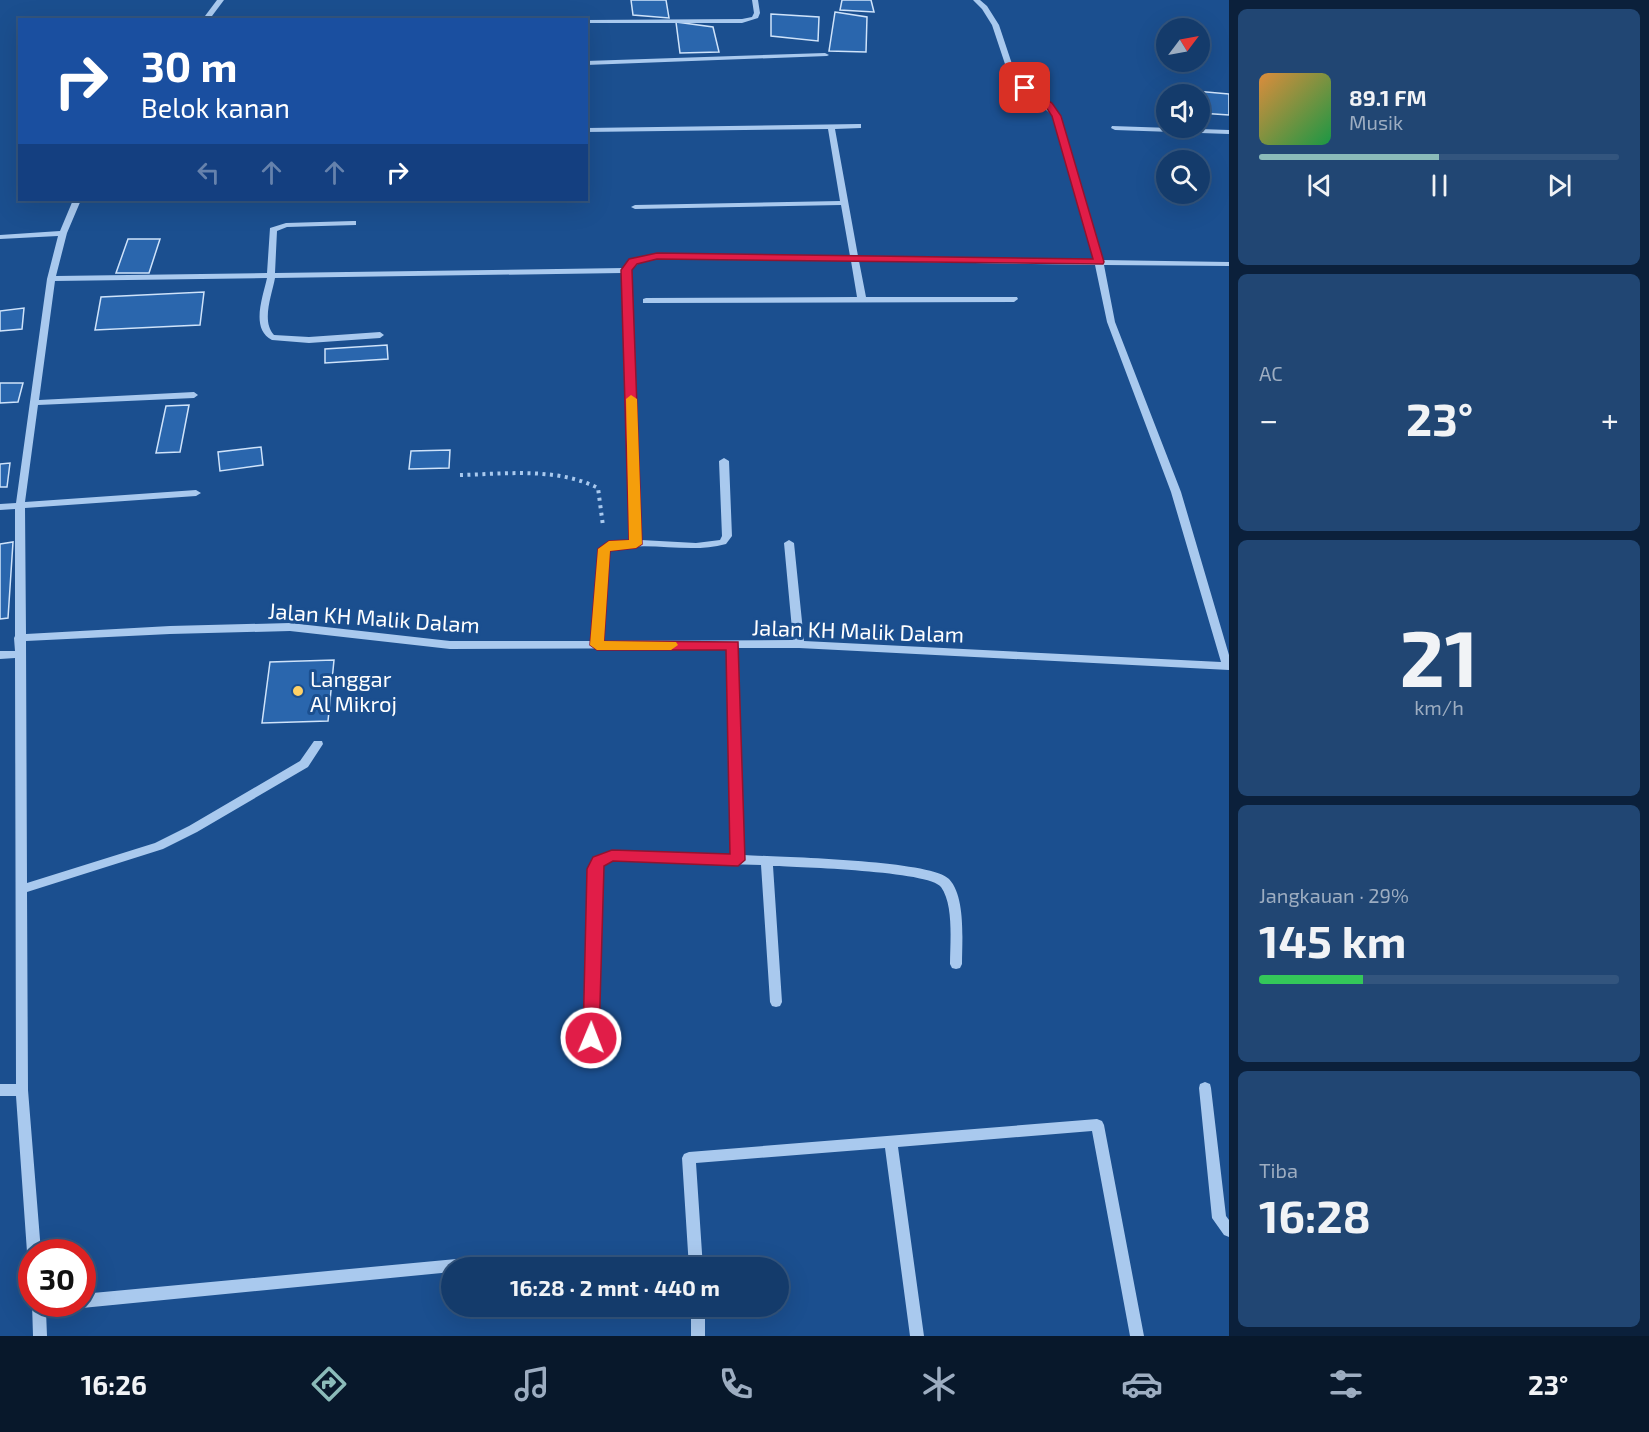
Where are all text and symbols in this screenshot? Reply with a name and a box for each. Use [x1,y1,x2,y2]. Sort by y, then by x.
north arrow [1156,18,1210,72]
map controls [1156,18,1210,204]
text: 30 m [141,40,237,90]
icon: right [42,42,120,120]
pin [999,62,1050,113]
icon: arrive [1008,71,1041,104]
button: sound [1156,84,1210,138]
text: 89.1 FM [1349,84,1427,110]
text: Belok kanan [141,91,290,123]
text: Musik [1349,110,1403,134]
button: search [1156,150,1210,204]
icon: left [192,156,225,189]
icon: ahead [255,156,288,189]
icon: ahead [318,156,351,189]
icon: right [381,156,414,189]
icon: previous [1303,169,1336,202]
icon: pause [1423,169,1456,202]
icon: next [1543,169,1576,202]
text: AC [1259,361,1283,385]
text: 23° [1406,391,1473,445]
text: − [1259,399,1278,439]
text: + [1601,399,1619,439]
street label: Jalan KH Malik Dalam [267,597,481,637]
text: 21 [1399,609,1479,703]
street label: Jalan KH Malik Dalam [751,613,965,647]
place label: Langgar Al Mikroj [310,665,397,717]
marker: Langgar Al Mikroj [291,684,305,698]
text: km/h [1414,695,1464,719]
text: Jangkauan · 29% [1259,883,1409,907]
text: 145 km [1259,913,1406,967]
position arrow [559,1006,623,1070]
text: Tiba [1259,1158,1298,1182]
text: 16:28 [1259,1188,1371,1242]
speed limit sign: 30 [18,1239,96,1317]
text: 16:28 · 2 mnt · 440 m [510,1274,720,1300]
icon: directions [308,1363,350,1405]
icon: music [511,1363,553,1405]
icon: phone [715,1363,757,1405]
icon: climate [918,1363,960,1405]
icon: car [1121,1363,1163,1405]
icon: filters [1325,1363,1367,1405]
text: 16:26 [81,1368,147,1400]
text: 23° [1528,1368,1568,1400]

